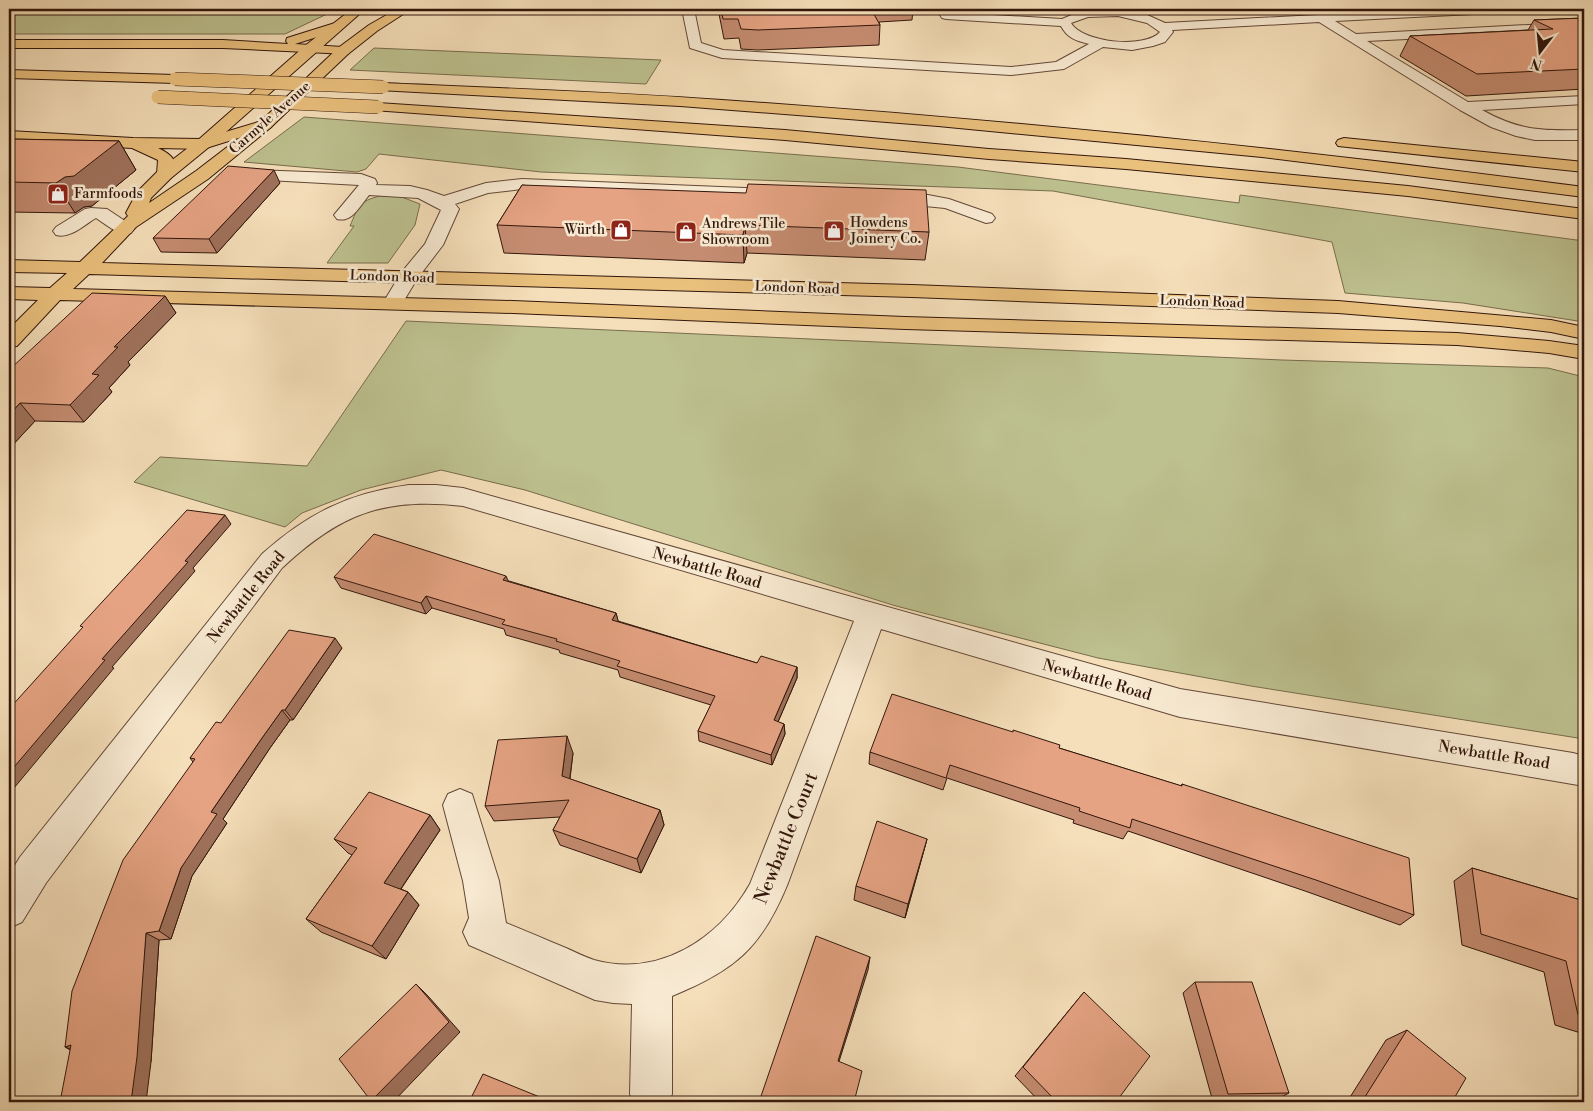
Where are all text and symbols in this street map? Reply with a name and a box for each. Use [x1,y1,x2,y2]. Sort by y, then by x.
north arrow [1516,28,1566,78]
text: N [1529,53,1544,74]
street label: Carmyle Avenue [226,78,314,158]
shop icon: Farmfoods [46,182,70,206]
place label: Farmfoods [74,185,143,203]
place label: Howdens Joinery Co. [849,214,921,248]
place label: Andrews Tile Showroom [701,215,785,249]
shop icon: Würth [609,218,633,242]
shop icon: Howdens Joinery Co. [822,219,846,243]
shop icon: Andrews Tile Showroom [674,220,698,244]
place label: Würth [564,221,606,239]
street label: London Road [349,267,435,287]
street label: London Road [754,278,840,298]
street label: London Road [1159,292,1245,312]
street label: Newbattle Road [650,543,764,593]
street label: Newbattle Road [203,547,289,647]
street label: Newbattle Road [1040,655,1154,705]
street label: Newbattle Road [1437,736,1551,774]
street label: Newbattle Court [749,768,823,907]

